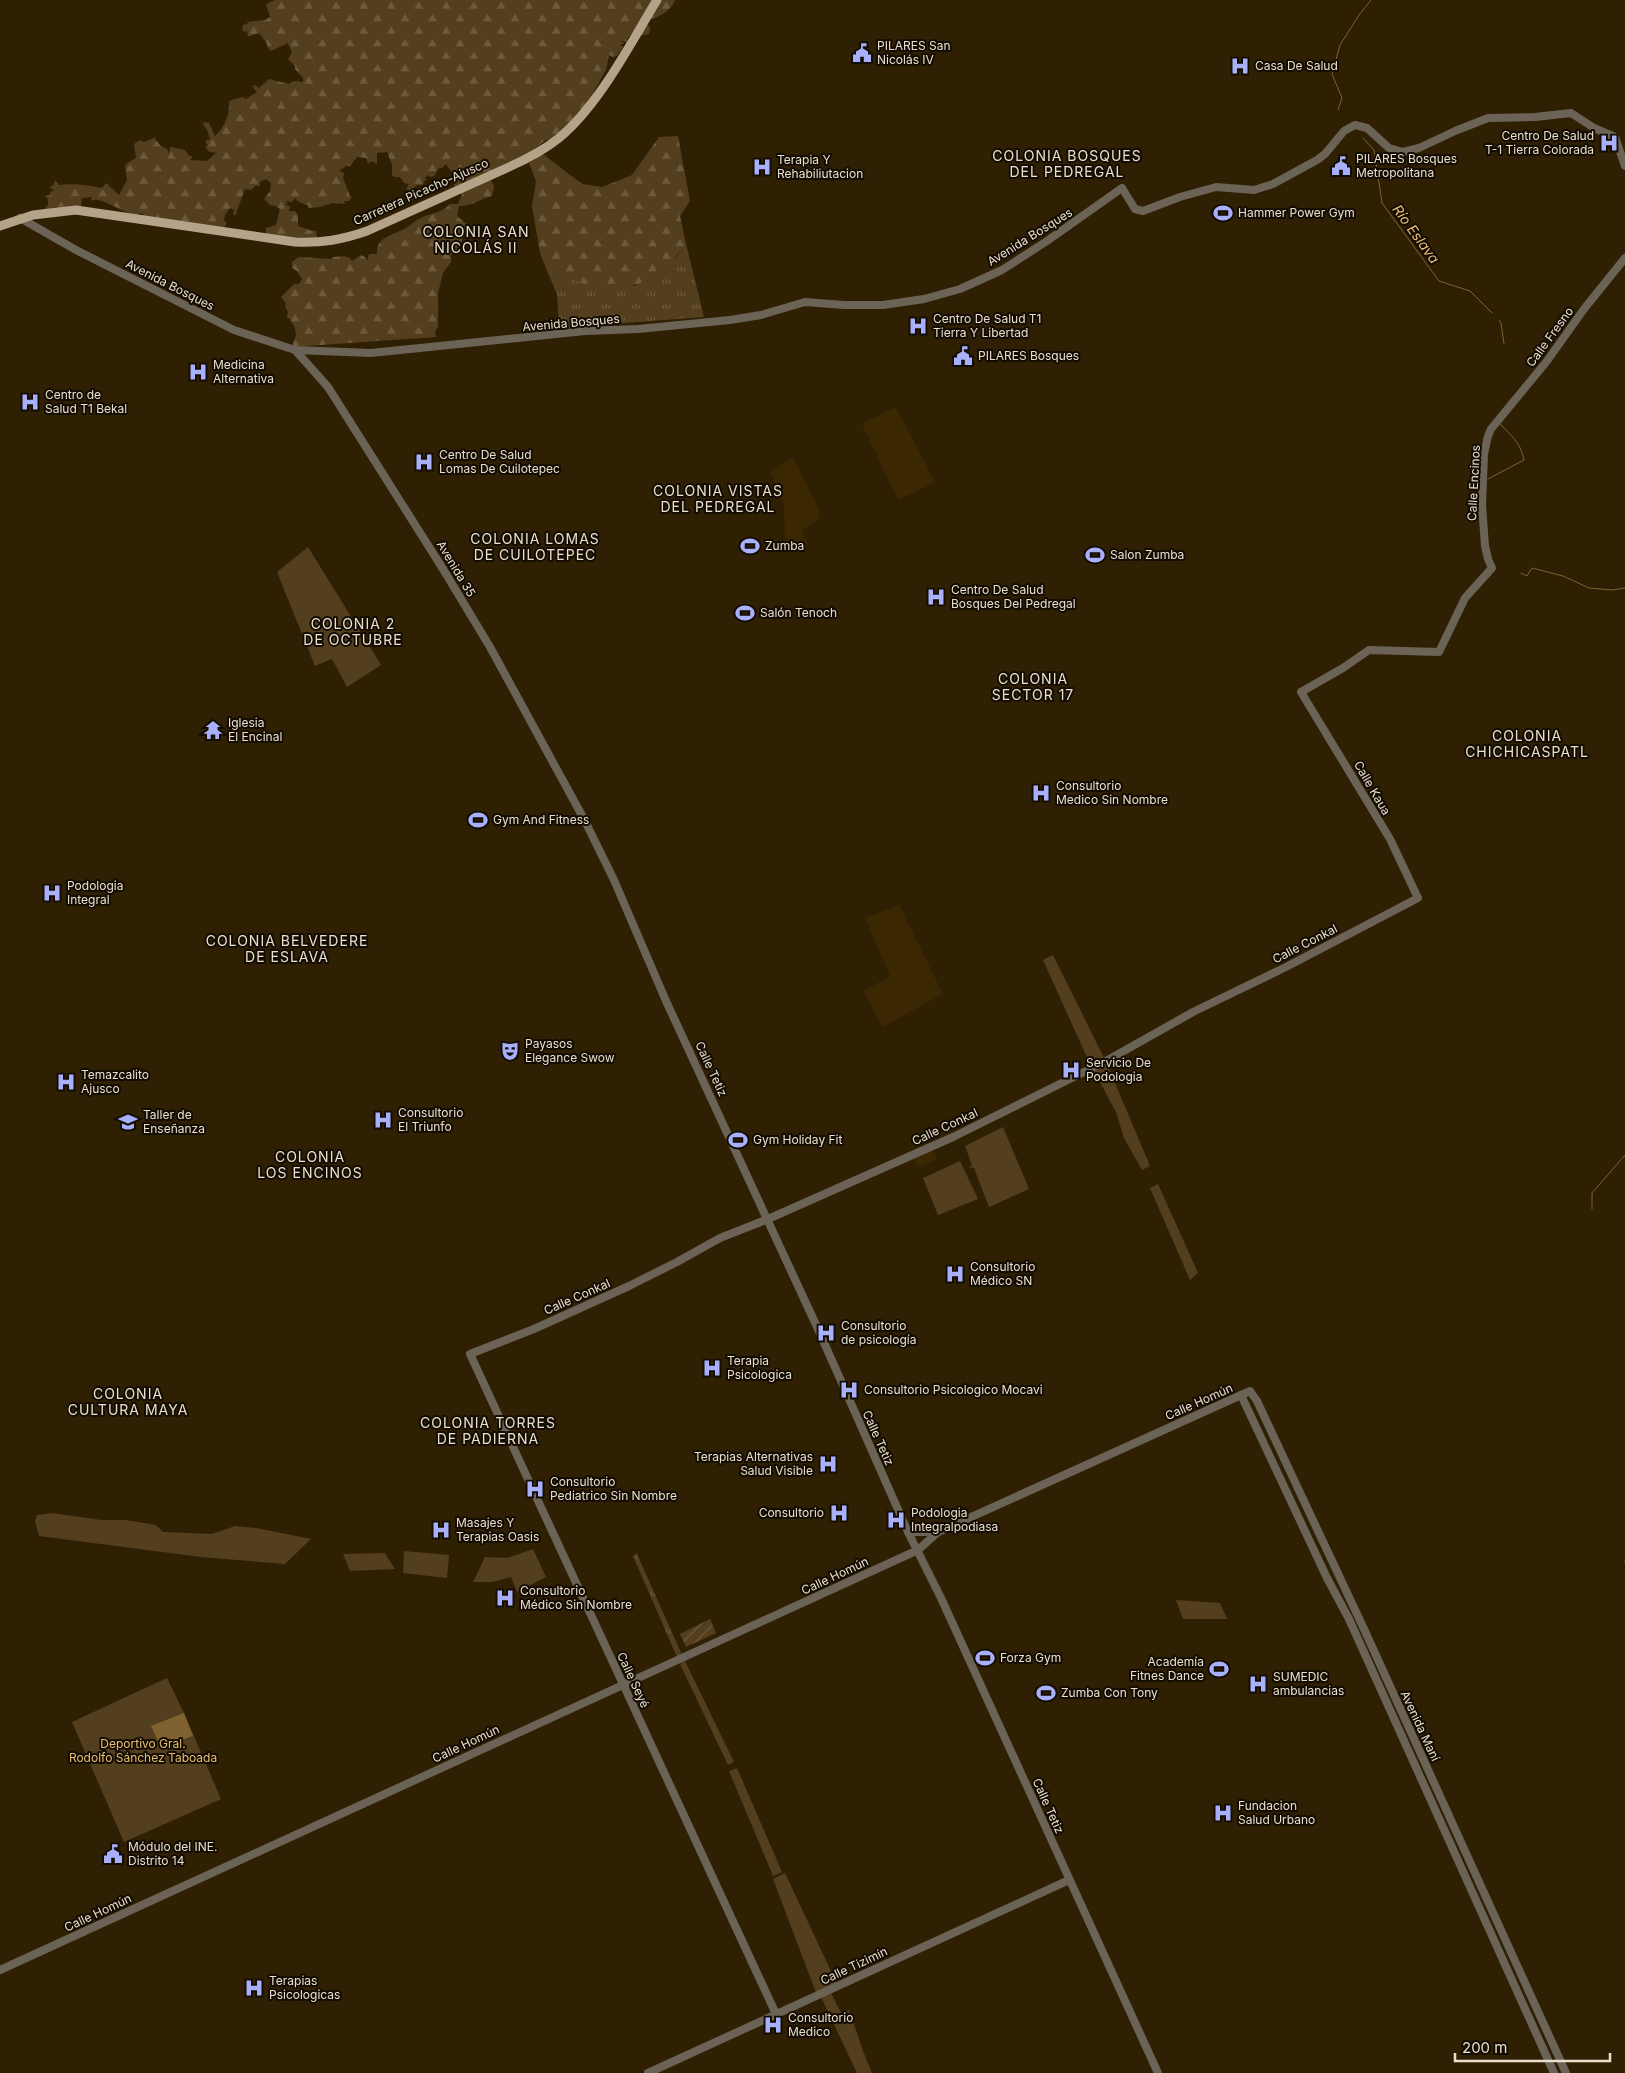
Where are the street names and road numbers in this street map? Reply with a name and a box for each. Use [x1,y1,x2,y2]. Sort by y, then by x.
street label: Carretera Picacho-Ajusco [351,155,491,228]
street label: Avenida Bosques [984,204,1075,269]
street label: Avenida Bosques [123,256,217,313]
street label: Calle Fresno [1523,304,1576,370]
street label: Avenida Bosques [522,311,620,334]
street label: Calle Encinos [1464,444,1483,522]
street label: Avenida 35 [434,538,479,600]
street label: Calle Kaua [1351,758,1394,818]
street label: Calle Conkal [1270,921,1340,966]
street label: Calle Tetiz [692,1039,731,1099]
street label: Calle Conkal [909,1105,980,1148]
street label: Calle Conkal [541,1275,612,1318]
street label: Calle Homún [1163,1380,1235,1423]
street label: Calle Tetiz [860,1408,897,1468]
street label: Calle Homún [799,1553,871,1598]
street label: Calle Seyé [614,1650,653,1710]
street label: Avenida Maní [1398,1688,1443,1763]
street label: Calle Homún [430,1721,502,1766]
street label: Calle Tetiz [1030,1776,1067,1836]
street label: Calle Homún [62,1890,134,1935]
street label: Calle Tizimín [818,1943,890,1988]

